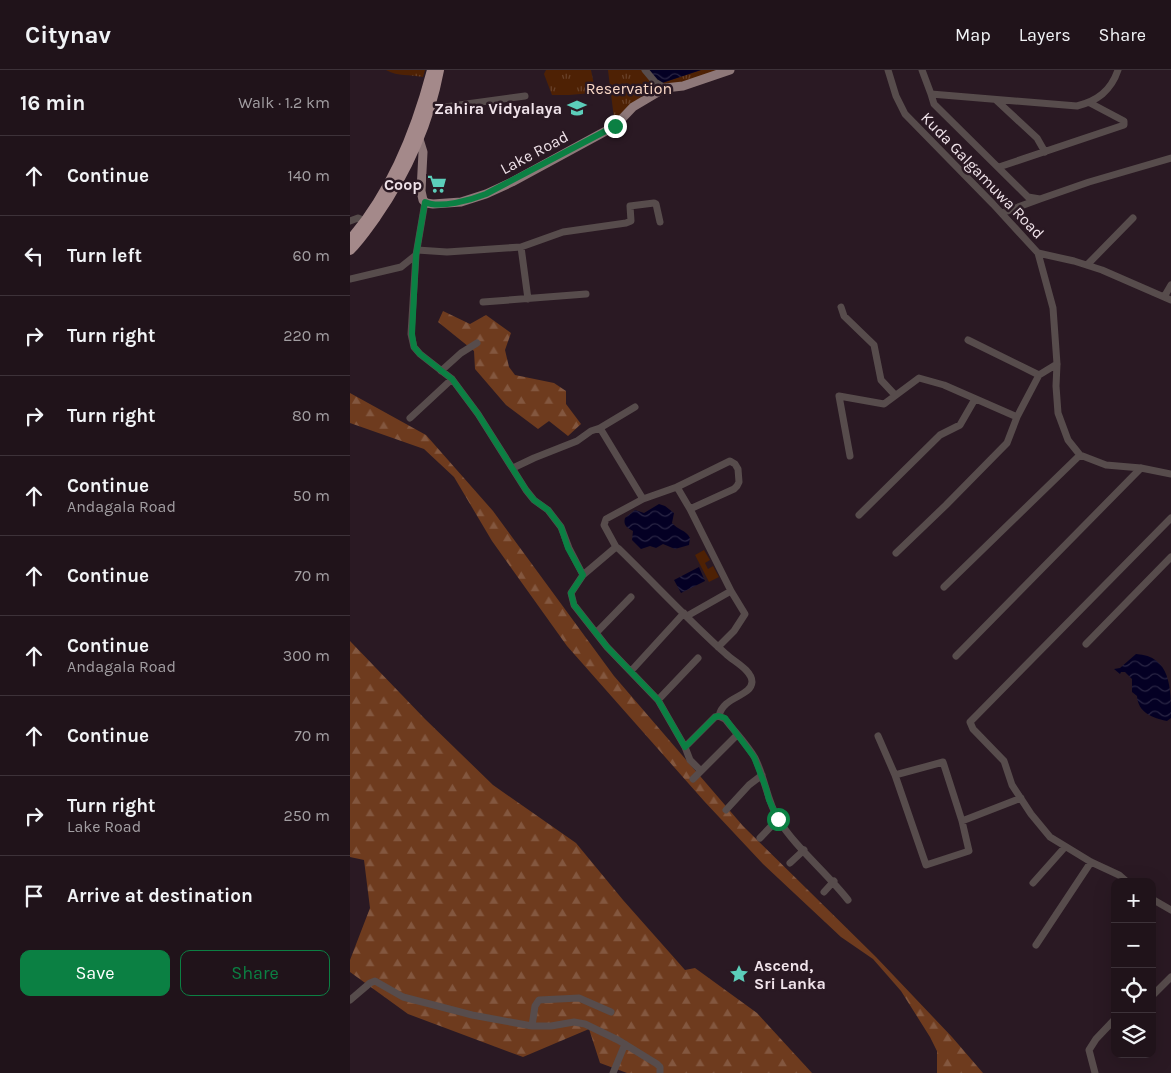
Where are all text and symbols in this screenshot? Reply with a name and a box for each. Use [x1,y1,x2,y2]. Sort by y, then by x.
text: Citynav [25,21,111,49]
text: Map [955,24,991,46]
text: Layers [1019,24,1071,46]
text: Share [1099,24,1146,46]
park label: Reservation [586,79,672,98]
text: 16 min [20,91,85,115]
text: Walk · 1.2 km [238,93,330,112]
school or university icon: Zahira Vidyalaya [566,97,588,119]
place label: Zahira Vidyalaya [434,99,562,118]
street label: Kuda Galgamuwa Road [917,108,1048,243]
route end [604,115,627,138]
street label: Lake Road [497,127,571,178]
icon: ahead [20,162,48,190]
text: Continue [67,165,149,187]
text: 140 m [288,166,330,185]
supermarket icon: Coop [426,173,448,195]
place label: Coop [384,175,422,194]
icon: left [20,242,48,270]
text: Turn left [67,245,142,267]
text: 60 m [293,246,330,265]
icon: right [20,322,48,350]
text: Turn right [67,325,156,347]
text: 220 m [283,326,330,345]
icon: right [20,402,48,430]
text: Turn right [67,405,156,427]
text: 80 m [292,406,330,425]
text: Continue [67,475,149,497]
icon: ahead [20,482,48,510]
text: 50 m [293,486,330,505]
text: Andagala Road [67,497,176,516]
icon: ahead [20,562,48,590]
text: Continue [67,565,149,587]
text: 70 m [294,566,330,585]
text: Continue [67,635,149,657]
icon: ahead [20,642,48,670]
text: 300 m [283,646,330,665]
text: Andagala Road [67,657,176,676]
icon: ahead [20,722,48,750]
text: Continue [67,725,149,747]
text: 70 m [294,726,330,745]
text: Turn right [67,795,156,817]
icon: right [20,802,48,830]
text: 250 m [283,806,330,825]
route start [767,808,790,831]
text: Lake Road [67,817,141,836]
map controls [1111,878,1156,1058]
button: + [1111,878,1156,923]
icon: arrive [20,882,48,910]
text: Arrive at destination [67,885,253,907]
button: − [1111,923,1156,968]
button: Save [20,950,170,996]
button: Share [180,950,330,996]
place label: Ascend, Sri Lanka [754,956,826,993]
place icon: Ascend, Sri Lanka [728,963,750,985]
button: locate [1111,968,1156,1013]
button: layers [1111,1013,1156,1058]

